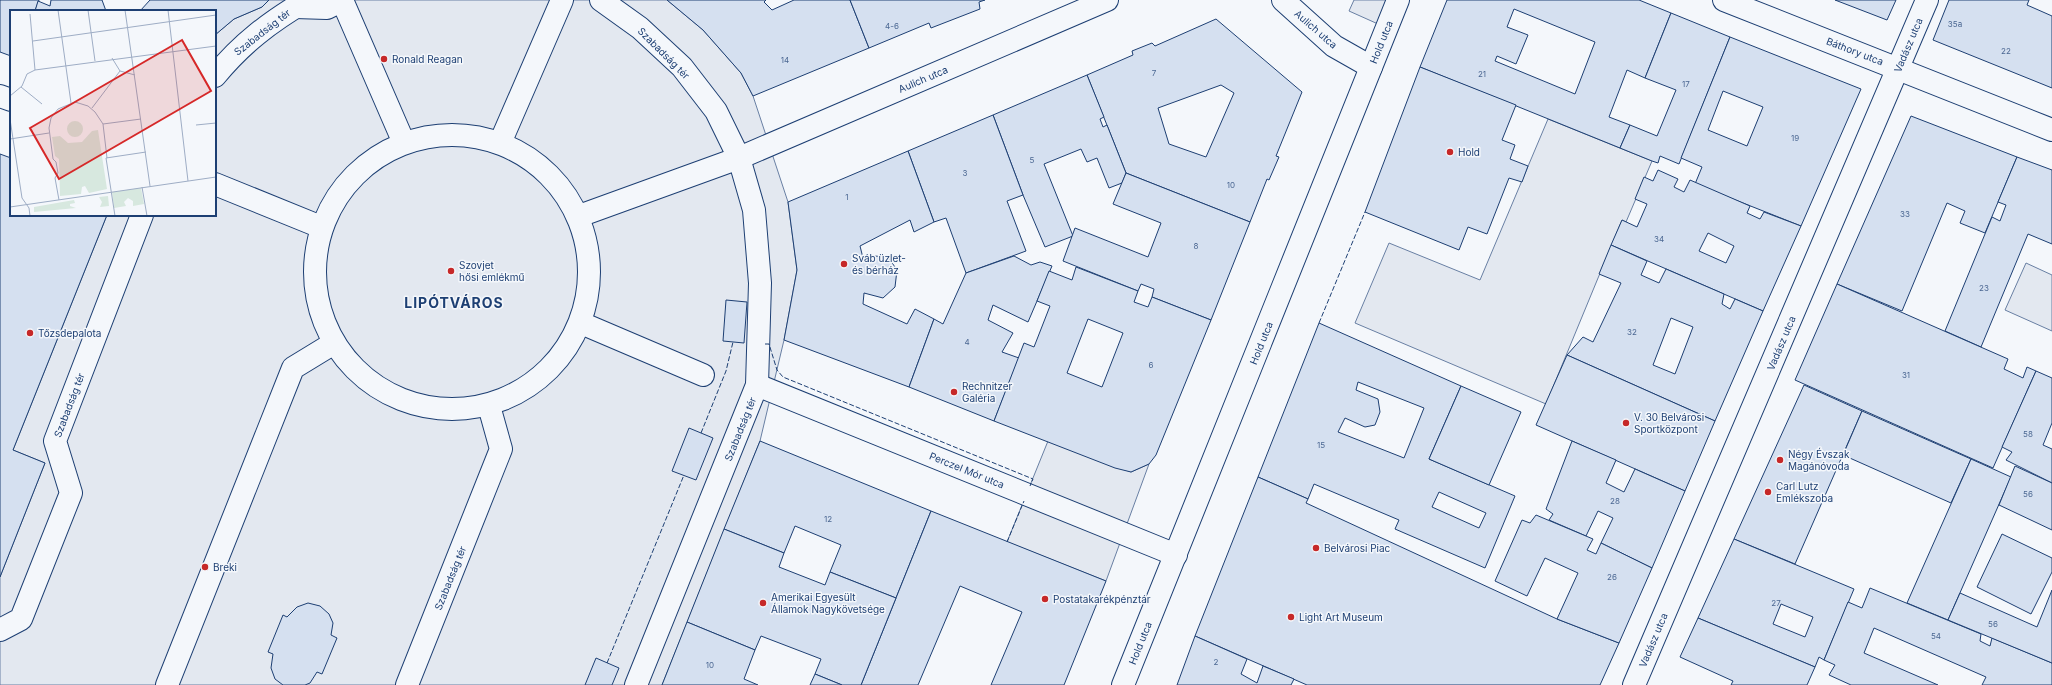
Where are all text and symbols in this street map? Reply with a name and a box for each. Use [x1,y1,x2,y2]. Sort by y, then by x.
street label: Szabadság tér [231,6,293,58]
street label: Aulich utca [1292,7,1340,51]
inset map [10,10,216,216]
street label: Vadász utca [1891,16,1925,74]
street label: Hold utca [1367,19,1395,65]
house number: 35a [1948,19,1962,29]
house number: 4-6 [885,21,899,31]
street label: Szabadság tér [636,25,692,81]
street label: Báthory utca [1825,35,1885,67]
house number: 22 [2001,46,2011,56]
place label: Ronald Reagan [392,53,463,65]
marker: Ronald Reagan [379,54,389,64]
house number: 14 [781,55,789,65]
street label: Aulich utca [896,63,950,95]
house number: 7 [1152,68,1157,78]
house number: 21 [1478,69,1486,79]
house number: 17 [1682,79,1690,89]
house number: 19 [1791,133,1799,143]
place label: Hold [1458,146,1480,158]
marker: Hold [1445,147,1455,157]
house number: 5 [1030,155,1035,165]
house number: 3 [963,168,968,178]
house number: 10 [1227,180,1235,190]
house number: 1 [845,192,849,202]
house number: 33 [1900,209,1910,219]
house number: 34 [1654,234,1664,244]
house number: 8 [1194,241,1199,251]
place label: Sváb üzlet- és bérház [852,252,906,276]
place label: Szovjet hősi emlékmű [459,259,525,283]
marker: Sváb üzlet- és bérház [839,259,849,269]
marker: Szovjet hősi emlékmű [446,266,456,276]
house number: 23 [1979,283,1989,293]
district label: LIPÓTVÁROS [404,293,504,311]
street label: Vadász utca [1764,314,1798,372]
street label: Hold utca [1247,320,1275,366]
place label: Tőzsdepalota [38,327,101,339]
house number: 32 [1627,327,1637,337]
marker: Tőzsdepalota [25,328,35,338]
house number: 4 [964,337,970,347]
house number: 6 [1149,360,1154,370]
house number: 31 [1902,370,1910,380]
street label: Szabadság tér [51,371,87,439]
place label: Rechnitzer Galéria [962,380,1013,404]
marker: Rechnitzer Galéria [949,387,959,397]
street label: Szabadság tér [722,395,758,463]
place label: V. 30 Belvárosi Sportközpont [1634,411,1704,435]
marker: V. 30 Belvárosi Sportközpont [1621,418,1631,428]
house number: 58 [2023,429,2033,439]
house number: 15 [1317,440,1325,450]
place label: Négy Évszak Magánóvoda [1788,447,1850,472]
street label: Perczel Mór utca [928,449,1006,491]
marker: Négy Évszak Magánóvoda [1775,455,1785,465]
place label: Carl Lutz Emlékszoba [1776,480,1833,504]
marker: Carl Lutz Emlékszoba [1763,487,1773,497]
house number: 56 [2023,489,2033,499]
house number: 28 [1610,496,1620,506]
house number: 12 [824,514,832,524]
place label: Belvárosi Piac [1324,542,1391,554]
marker: Belvárosi Piac [1311,543,1321,553]
street label: Szabadság tér [432,544,468,612]
place label: Breki [213,561,237,573]
marker: Breki [200,562,210,572]
house number: 26 [1607,572,1617,582]
place label: Amerikai Egyesült Államok Nagykövetsége [771,591,885,615]
place label: Postatakarékpénztár [1053,593,1151,605]
marker: Postatakarékpénztár [1040,594,1050,604]
marker: Amerikai Egyesült Államok Nagykövetsége [758,598,768,608]
house number: 27 [1771,598,1781,608]
place label: Light Art Museum [1299,611,1383,623]
street label: Vadász utca [1636,611,1670,669]
marker: Light Art Museum [1286,612,1296,622]
house number: 56 [1988,619,1998,629]
street label: Hold utca [1126,620,1154,666]
house number: 54 [1931,631,1941,641]
house number: 2 [1214,657,1219,667]
house number: 10 [706,660,714,670]

